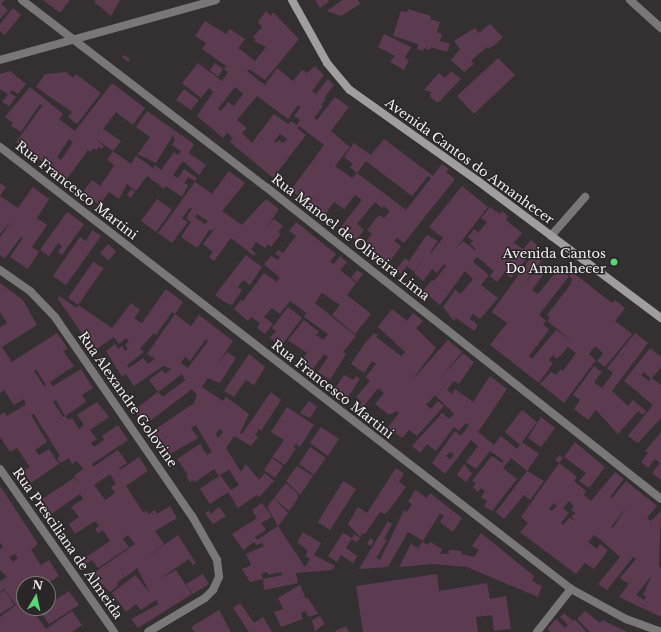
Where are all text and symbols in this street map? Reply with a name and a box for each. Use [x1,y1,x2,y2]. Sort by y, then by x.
street label: Avenida Cantos do Amanhecer [381,95,557,229]
street label: Rua Francesco Martini [12,138,140,244]
street label: Rua Manoel de Oliveira Lima [268,171,432,305]
place label: Avenida Cantos Do Amanhecer [503,247,606,278]
marker: Avenida Cantos Do Amanhecer [609,257,619,267]
street label: Rua Alexandre Golovine [74,329,180,471]
street label: Rua Francesco Martini [268,337,396,443]
street label: Rua Presciliana de Almeida [9,465,125,623]
north arrow [16,576,56,616]
text: N [32,577,44,593]

